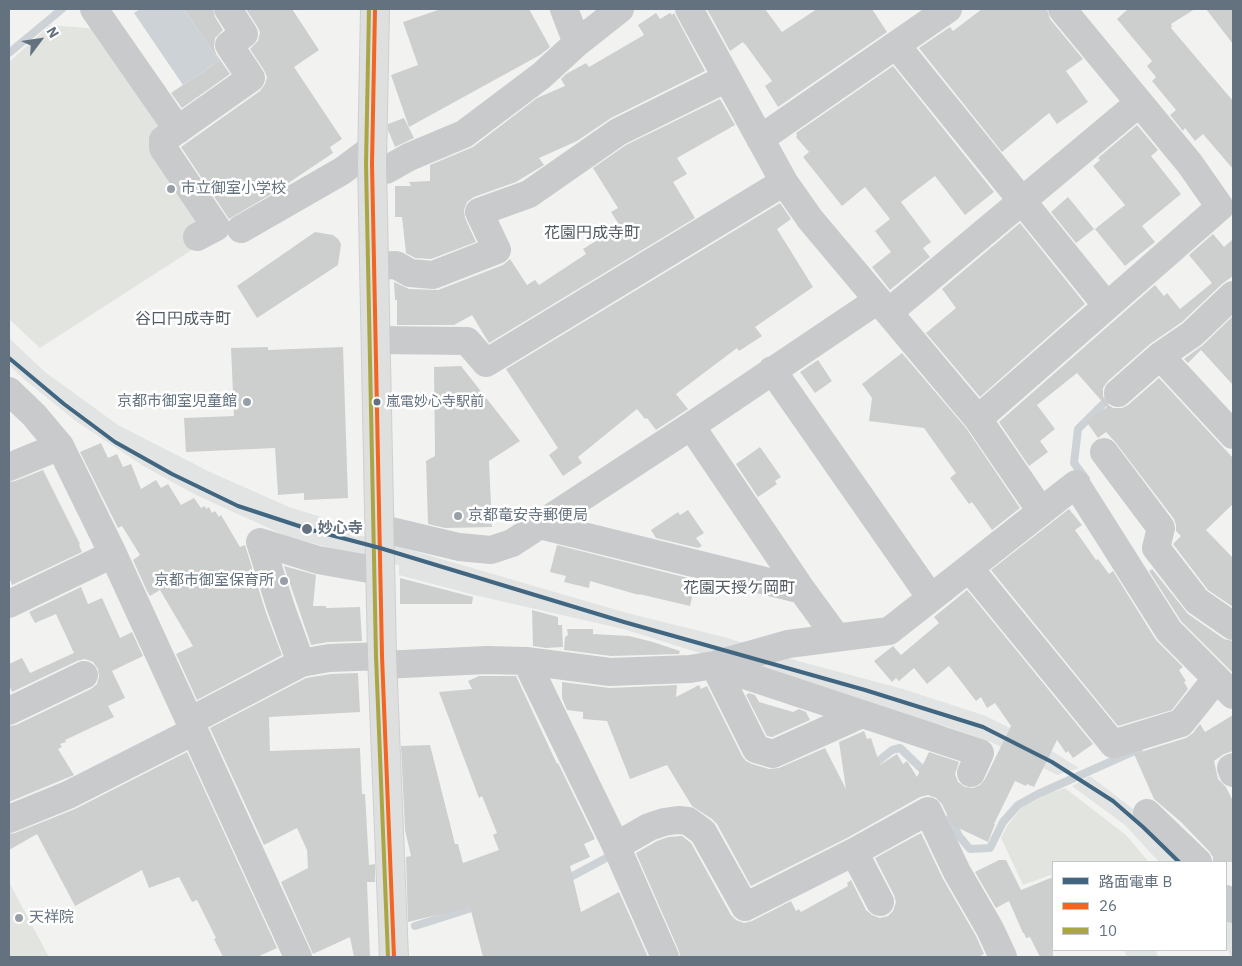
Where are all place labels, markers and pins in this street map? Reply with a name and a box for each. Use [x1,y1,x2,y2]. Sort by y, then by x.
place label: 市立御室小学校 [181,180,286,198]
marker: 市立御室小学校 [165,183,177,195]
place label: 京都市御室児童館 [117,393,237,411]
place label: 嵐電妙心寺駅前 [386,394,484,410]
marker: 京都市御室児童館 [241,396,253,408]
marker: 嵐電妙心寺駅前 [372,397,382,407]
place label: 京都竜安寺郵便局 [468,507,588,525]
marker: 京都竜安寺郵便局 [452,510,464,522]
place label: 妙心寺 [318,520,363,538]
marker: 妙心寺 [300,522,314,536]
place label: 京都市御室保育所 [154,572,274,590]
marker: 京都市御室保育所 [278,575,290,587]
place label: 天祥院 [29,909,74,927]
marker: 天祥院 [13,912,25,924]

